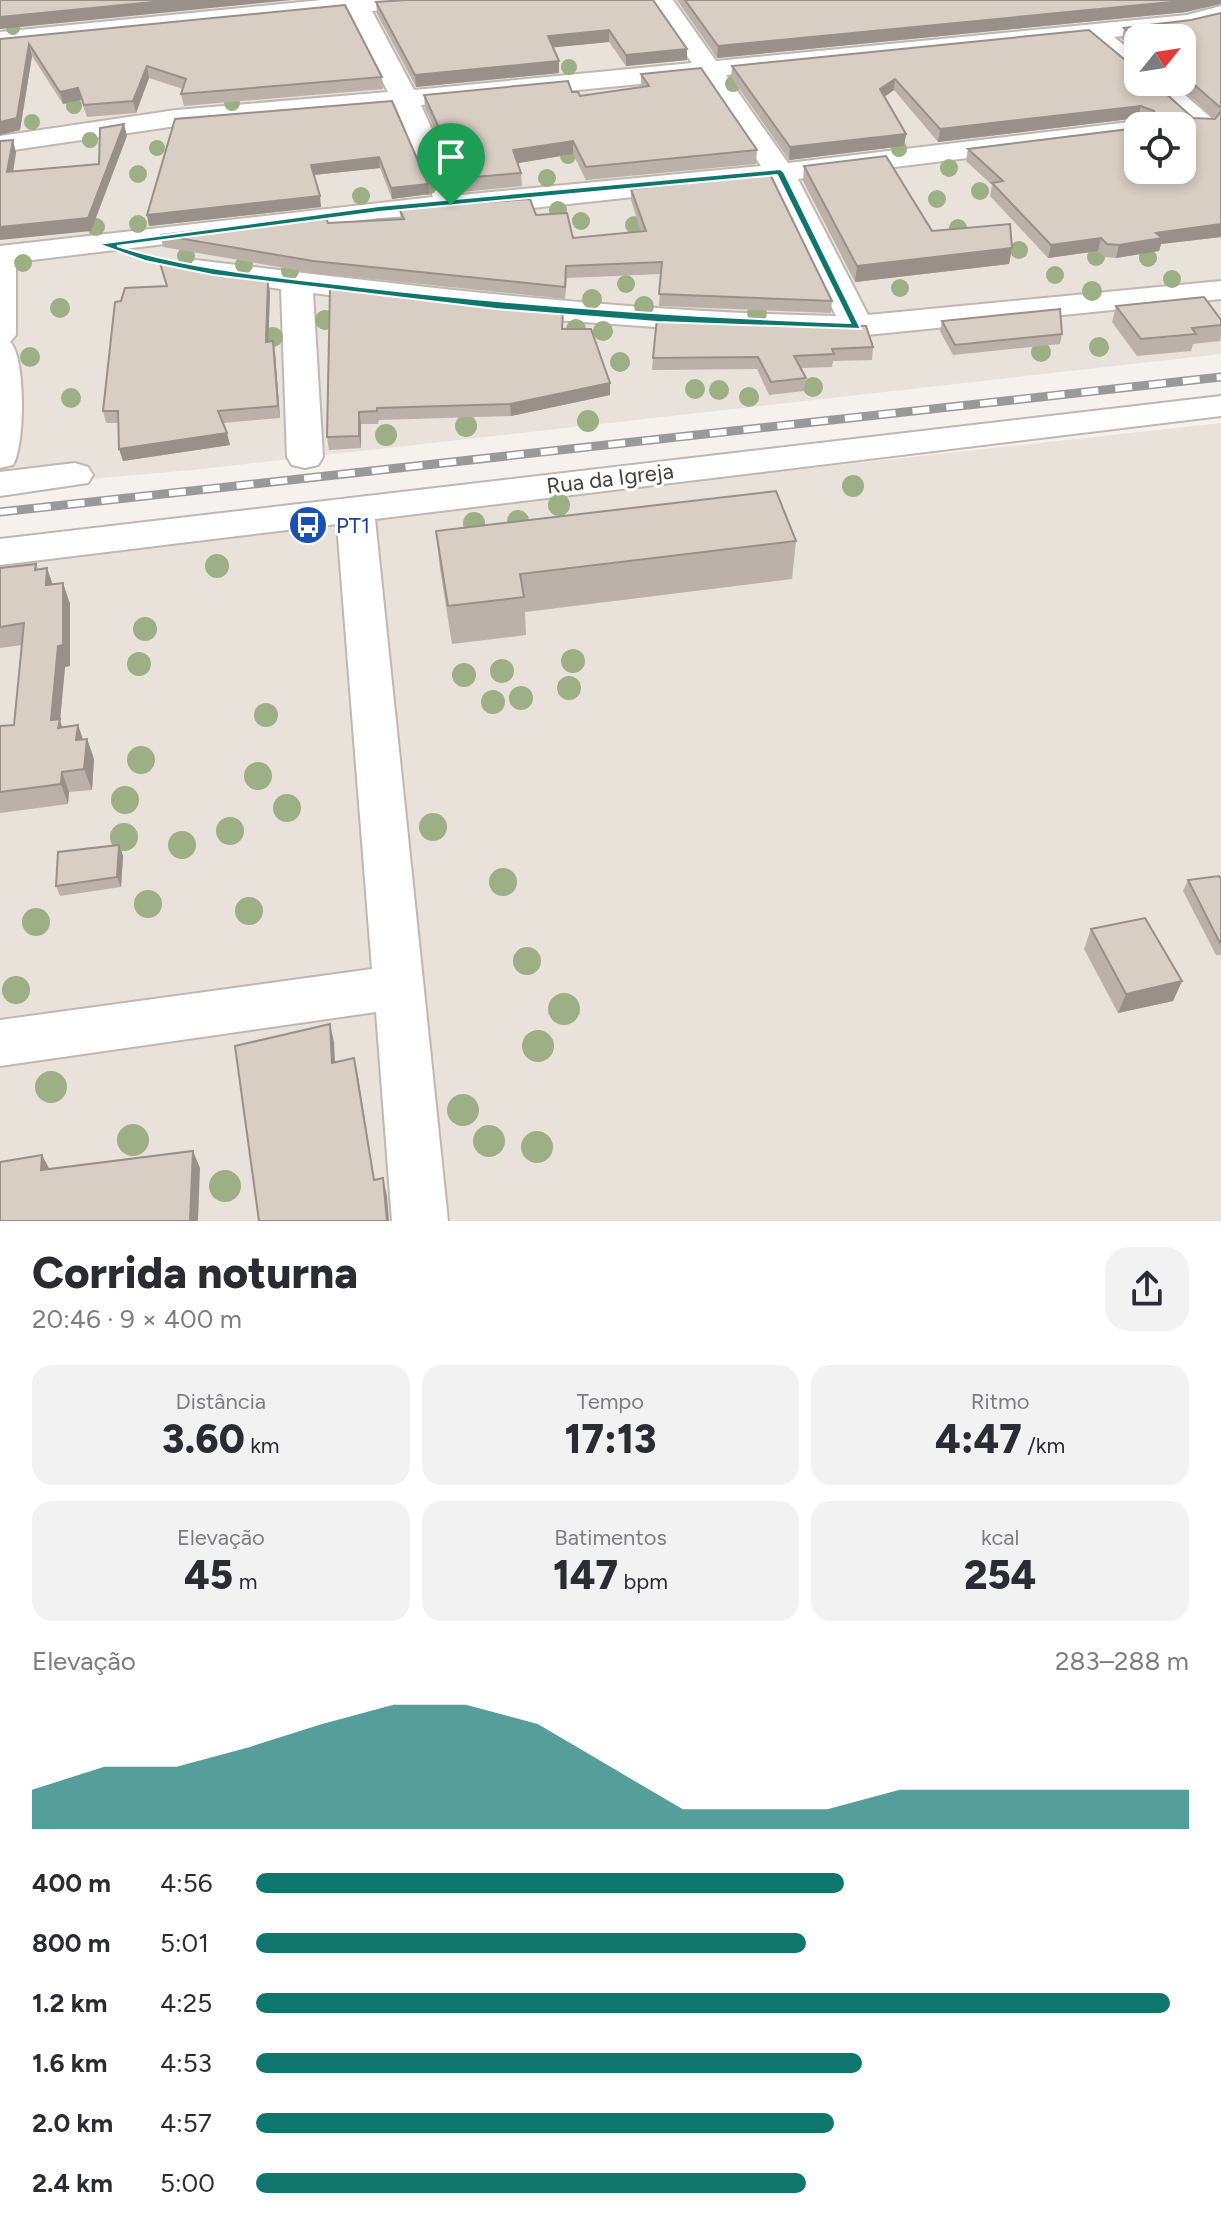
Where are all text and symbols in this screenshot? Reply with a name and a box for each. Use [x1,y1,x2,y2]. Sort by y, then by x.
north arrow [1124,24,1196,96]
map controls [1124,24,1196,184]
button: locate [1124,112,1196,184]
pin [417,123,485,205]
icon: arrive [429,135,473,179]
street label: Rua da Igreja [545,457,675,500]
bus stop icon: PT1 [287,504,329,546]
place label: PT1 [336,512,370,539]
text: Corrida noturna [32,1246,358,1299]
button: share [1105,1247,1189,1331]
text: 20:46 · 9 × 400 m [32,1303,242,1335]
text: Distância [176,1388,266,1415]
text: Tempo [577,1388,644,1415]
text: Ritmo [971,1388,1030,1415]
text: 3.60 [162,1415,245,1463]
text: 17:13 [564,1415,657,1463]
text: 4:47 [935,1415,1022,1463]
text: km [245,1432,280,1459]
text: /km [1022,1432,1065,1459]
text: Elevação [177,1524,265,1551]
text: Batimentos [554,1524,667,1551]
text: kcal [981,1524,1019,1551]
text: 45 [184,1551,233,1599]
text: 147 [553,1551,618,1599]
text: 254 [964,1551,1036,1599]
text: m [233,1568,257,1595]
text: bpm [618,1568,668,1595]
text: Elevação [32,1645,136,1677]
text: 283–288 m [1055,1645,1189,1677]
text: 400 m [32,1867,111,1899]
text: 4:56 [160,1867,212,1899]
text: 800 m [32,1927,110,1959]
text: 5:01 [160,1927,209,1959]
text: 1.2 km [32,1987,107,2019]
text: 4:25 [160,1987,212,2019]
text: 1.6 km [32,2047,107,2079]
text: 4:53 [160,2047,212,2079]
text: 2.0 km [32,2107,113,2139]
text: 4:57 [160,2107,212,2139]
text: 2.4 km [32,2167,113,2199]
text: 5:00 [160,2167,215,2199]

